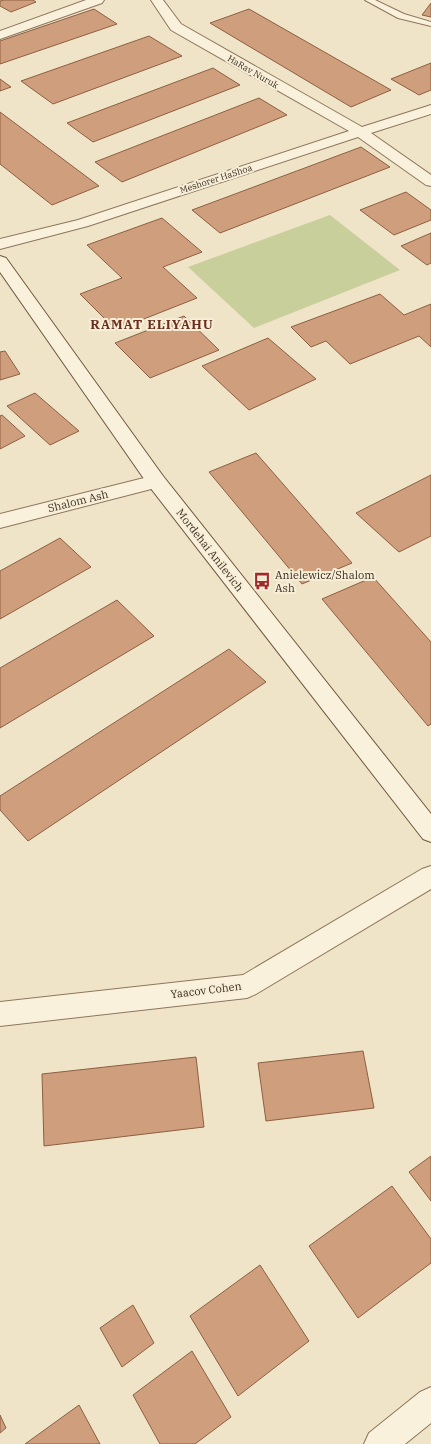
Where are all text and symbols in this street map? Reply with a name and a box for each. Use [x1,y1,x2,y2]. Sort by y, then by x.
street label: HaRav Nuruk [226,52,281,91]
street label: Meshorer HaShoa [178,162,254,195]
district label: RAMAT ELIYAHU [90,316,214,333]
street label: Shalom Ash [46,487,110,515]
street label: Mordehai Anilevich [173,506,247,594]
place label: Anielewicz/Shalom Ash [275,568,375,595]
bus stop icon: Anielewicz/Shalom Ash [252,571,272,591]
street label: Yaacov Cohen [170,979,242,1001]

